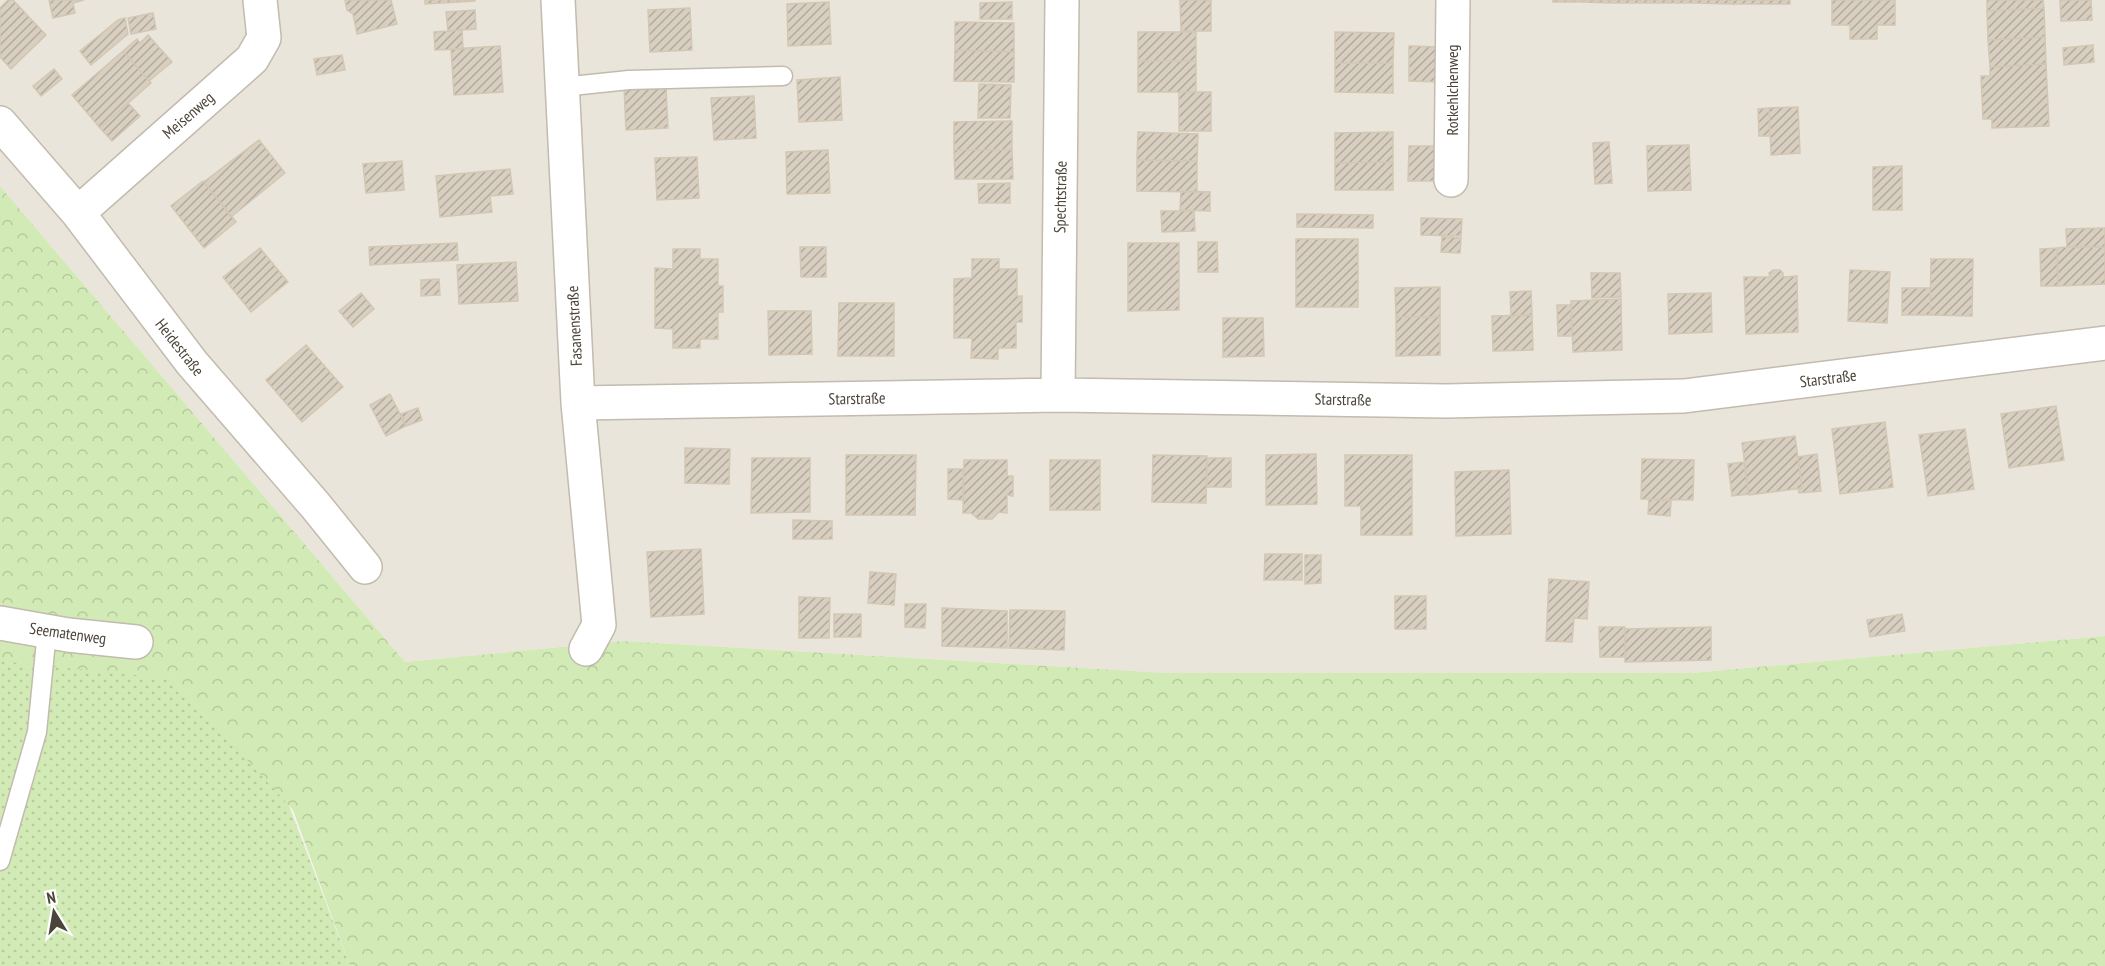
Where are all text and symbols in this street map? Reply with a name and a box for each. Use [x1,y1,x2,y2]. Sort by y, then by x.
street label: Rotkehlchenweg [1442,45,1462,135]
street label: Meisenweg [158,87,218,143]
street label: Spechtstraße [1049,161,1071,233]
street label: Fasanenstraße [562,285,586,367]
street label: Heidestraße [151,314,209,380]
street label: Starstraße [1798,365,1858,391]
street label: Starstraße [828,388,886,408]
street label: Starstraße [1314,389,1372,409]
street label: Seematenweg [28,618,108,648]
north arrow [24,882,84,942]
text: N [45,887,57,908]

